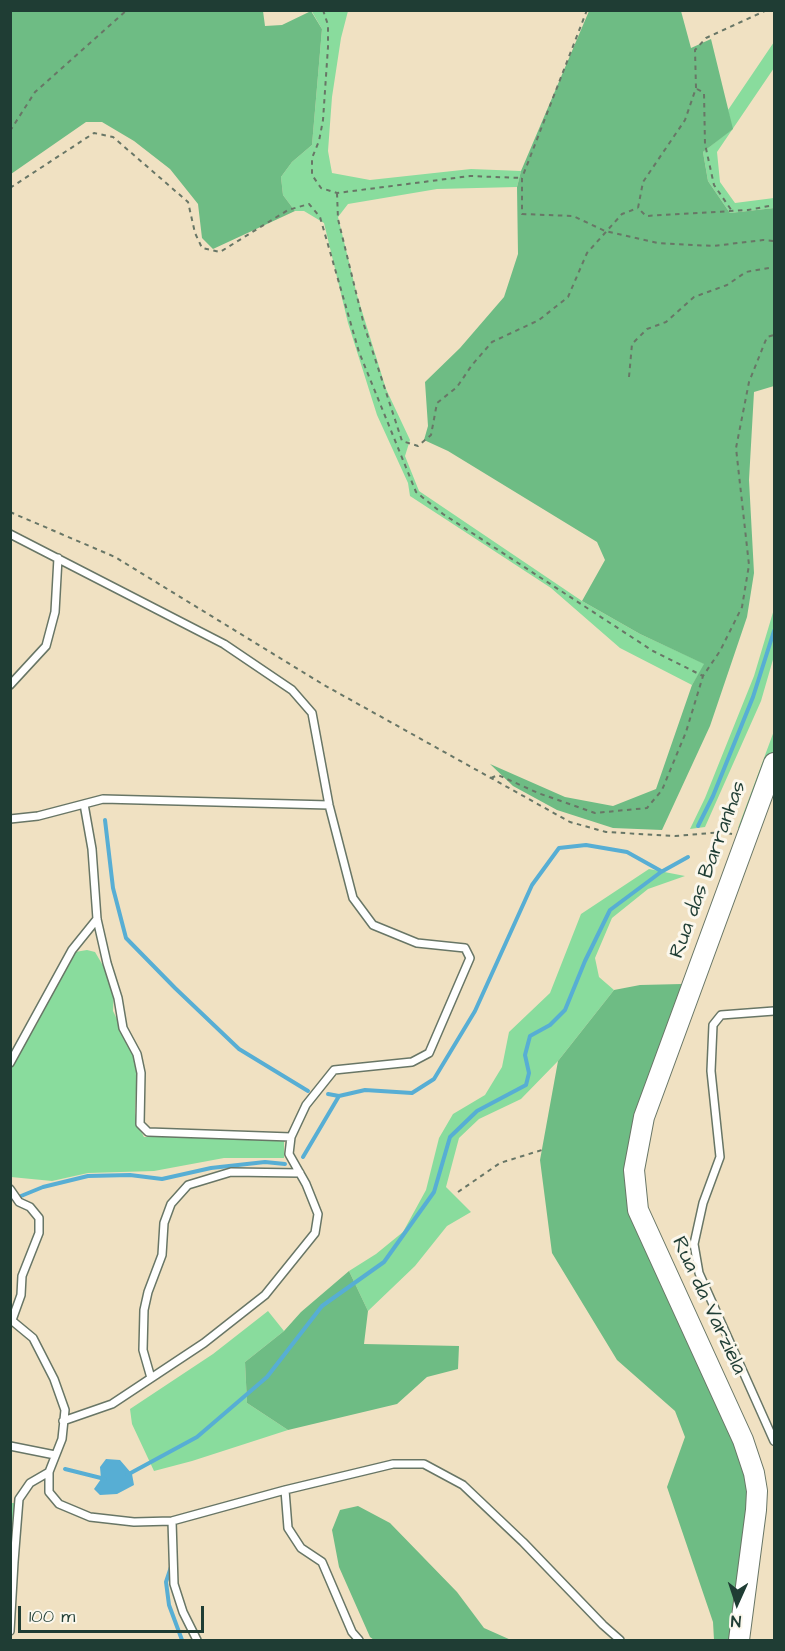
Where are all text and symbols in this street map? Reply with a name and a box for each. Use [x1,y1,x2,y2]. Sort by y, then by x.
street label: Rua das Barranhas [665,778,753,962]
street label: Rua da Varziela [665,1233,751,1379]
north arrow [707,1573,767,1633]
scale bar [21,1594,207,1632]
text: 100 m [29,1604,75,1629]
text: N [730,1610,742,1632]

